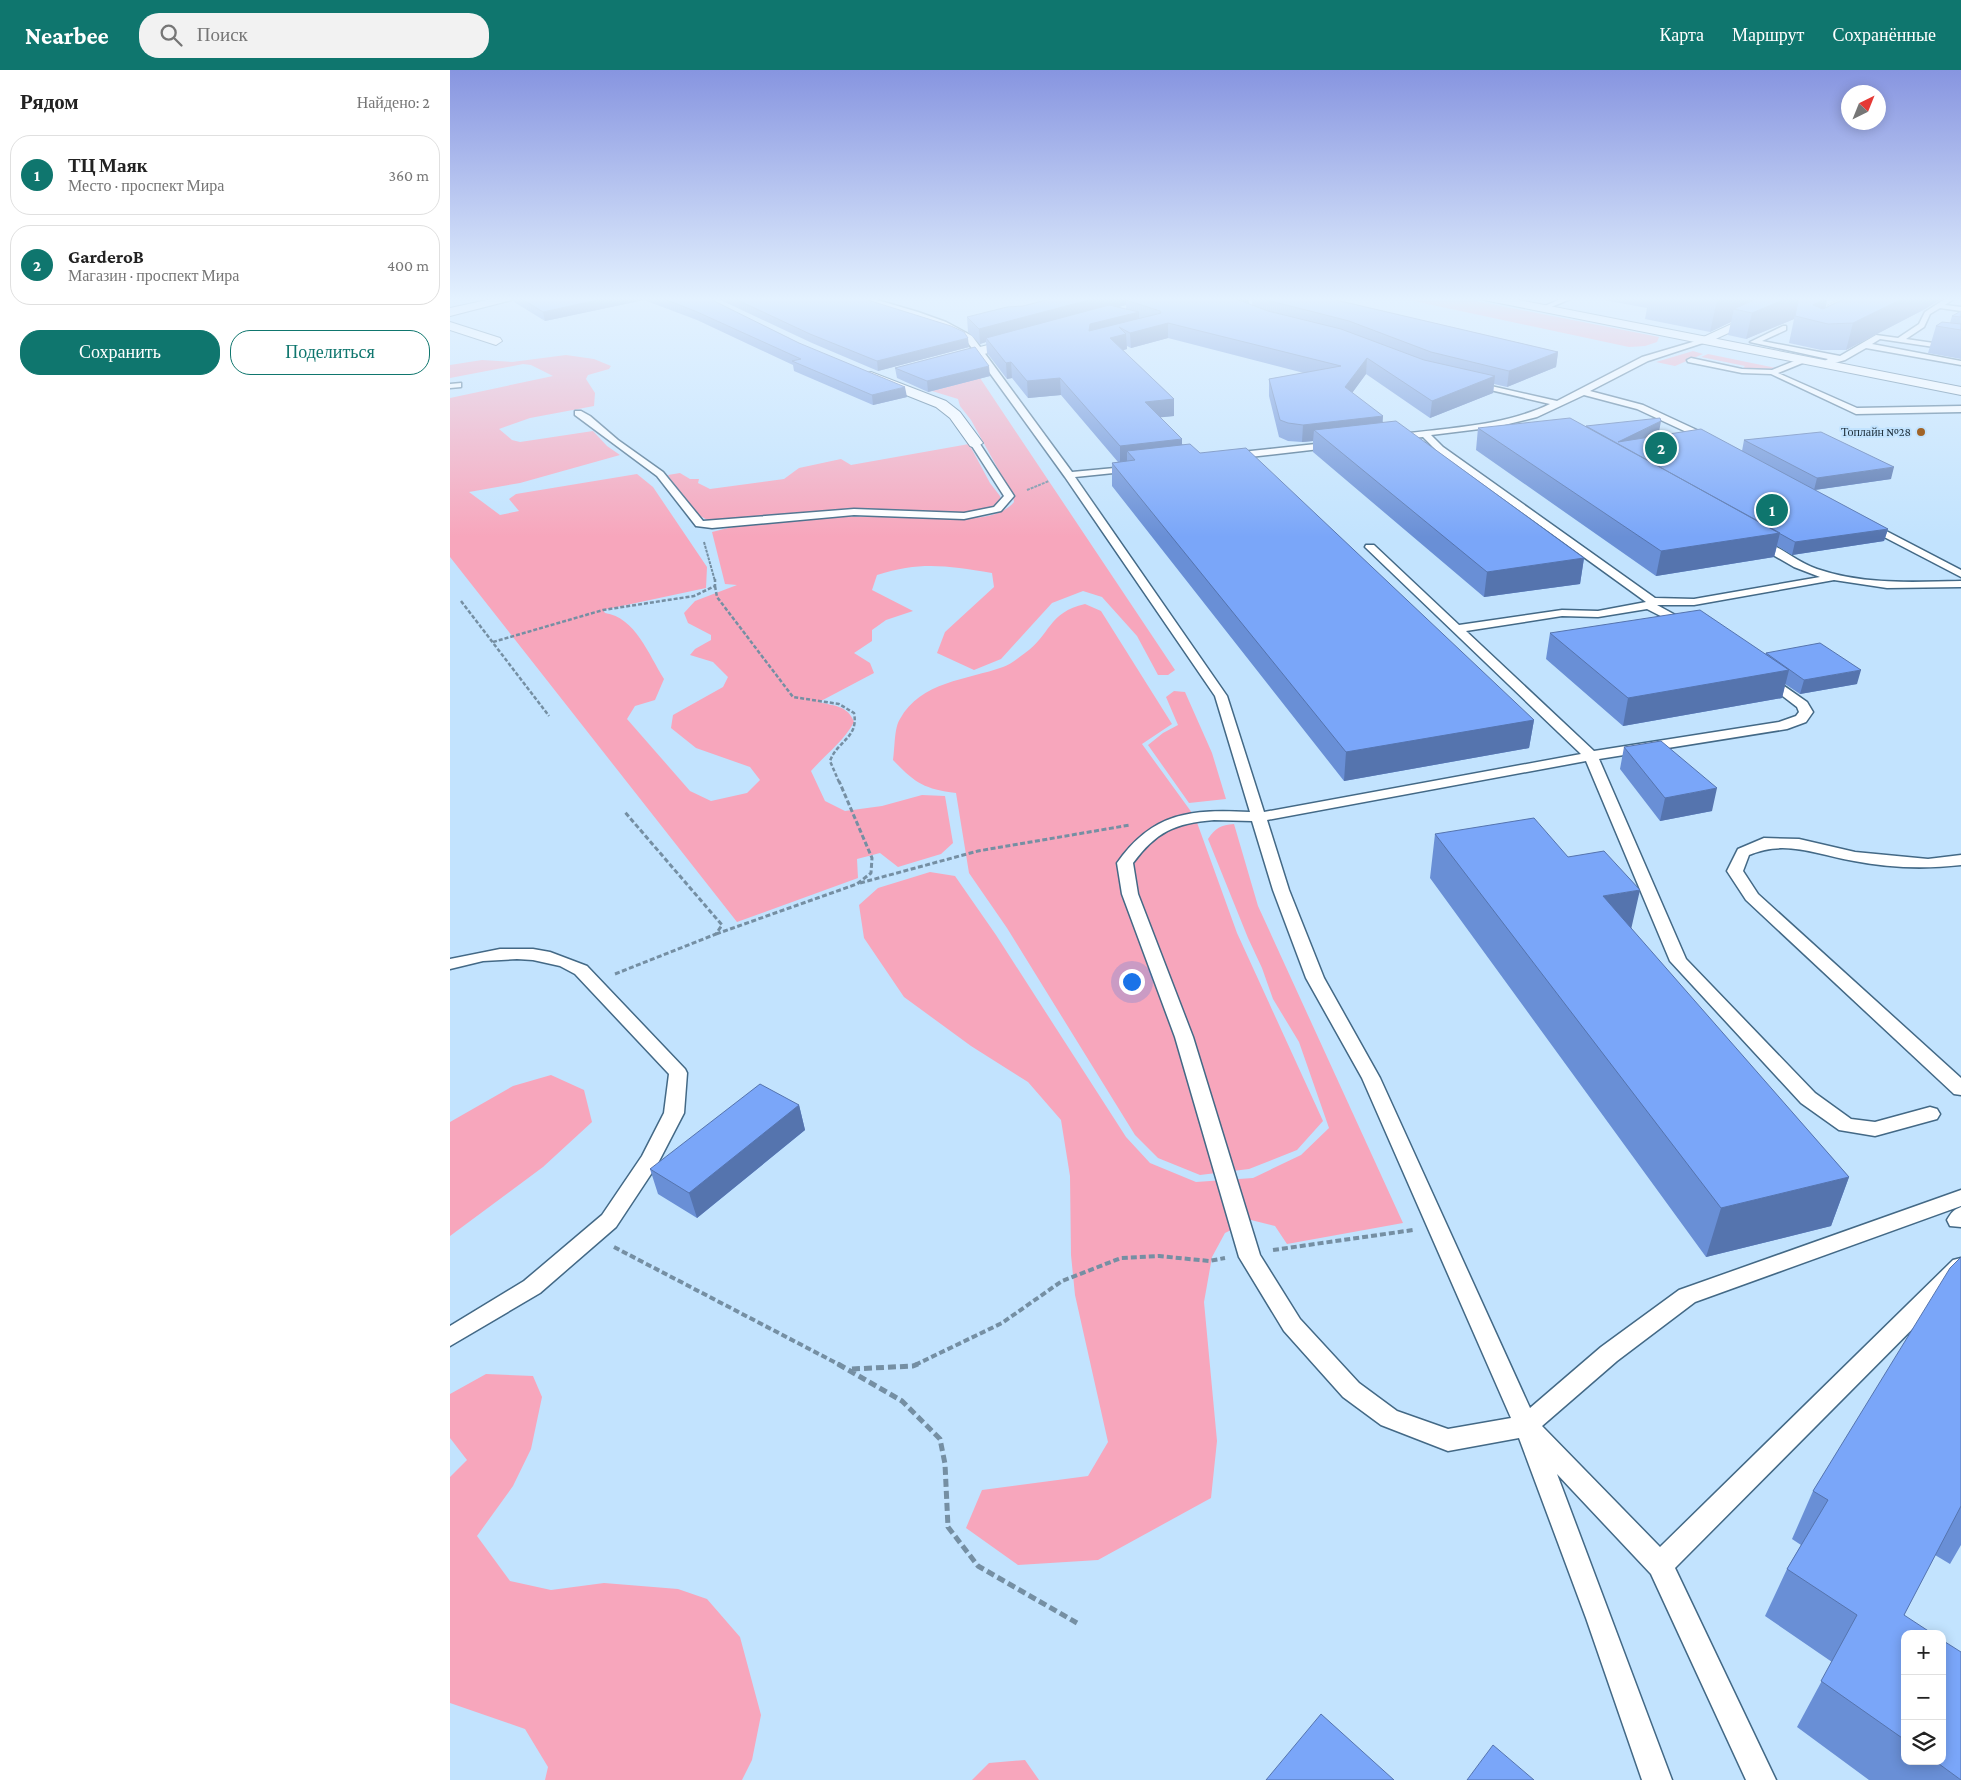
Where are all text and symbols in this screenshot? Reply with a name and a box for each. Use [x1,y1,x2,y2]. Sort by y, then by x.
search box [139,13,489,58]
icon: search [157,21,185,49]
text: Nearbee [25,22,109,49]
text: Поиск [197,24,248,45]
text: Карта [1659,25,1704,45]
text: Маршрут [1732,25,1804,45]
text: Сохранённые [1832,25,1936,45]
north arrow [1841,85,1886,130]
text: Рядом [20,90,79,114]
text: Найдено: 2 [357,94,430,111]
text: ТЦ Маяк [68,155,148,176]
text: 1 [34,167,40,184]
text: 360 m [388,167,429,184]
text: Место · проспект Мира [68,177,224,194]
text: GarderoB [68,246,144,267]
text: 2 [33,257,41,274]
text: 400 m [387,257,429,274]
text: Магазин · проспект Мира [68,267,239,284]
button: Сохранить [20,330,220,375]
button: Поделиться [230,330,430,375]
place label: Топлайн №28 [1841,425,1911,439]
marker: Топлайн №28 [1915,426,1927,438]
pin: 2 [1645,429,1677,467]
pin: 1 [1756,491,1788,529]
your location [1119,969,1145,995]
map controls [1901,1630,1946,1765]
button: + [1901,1630,1946,1675]
button: − [1901,1675,1946,1720]
button: layers [1901,1720,1946,1765]

